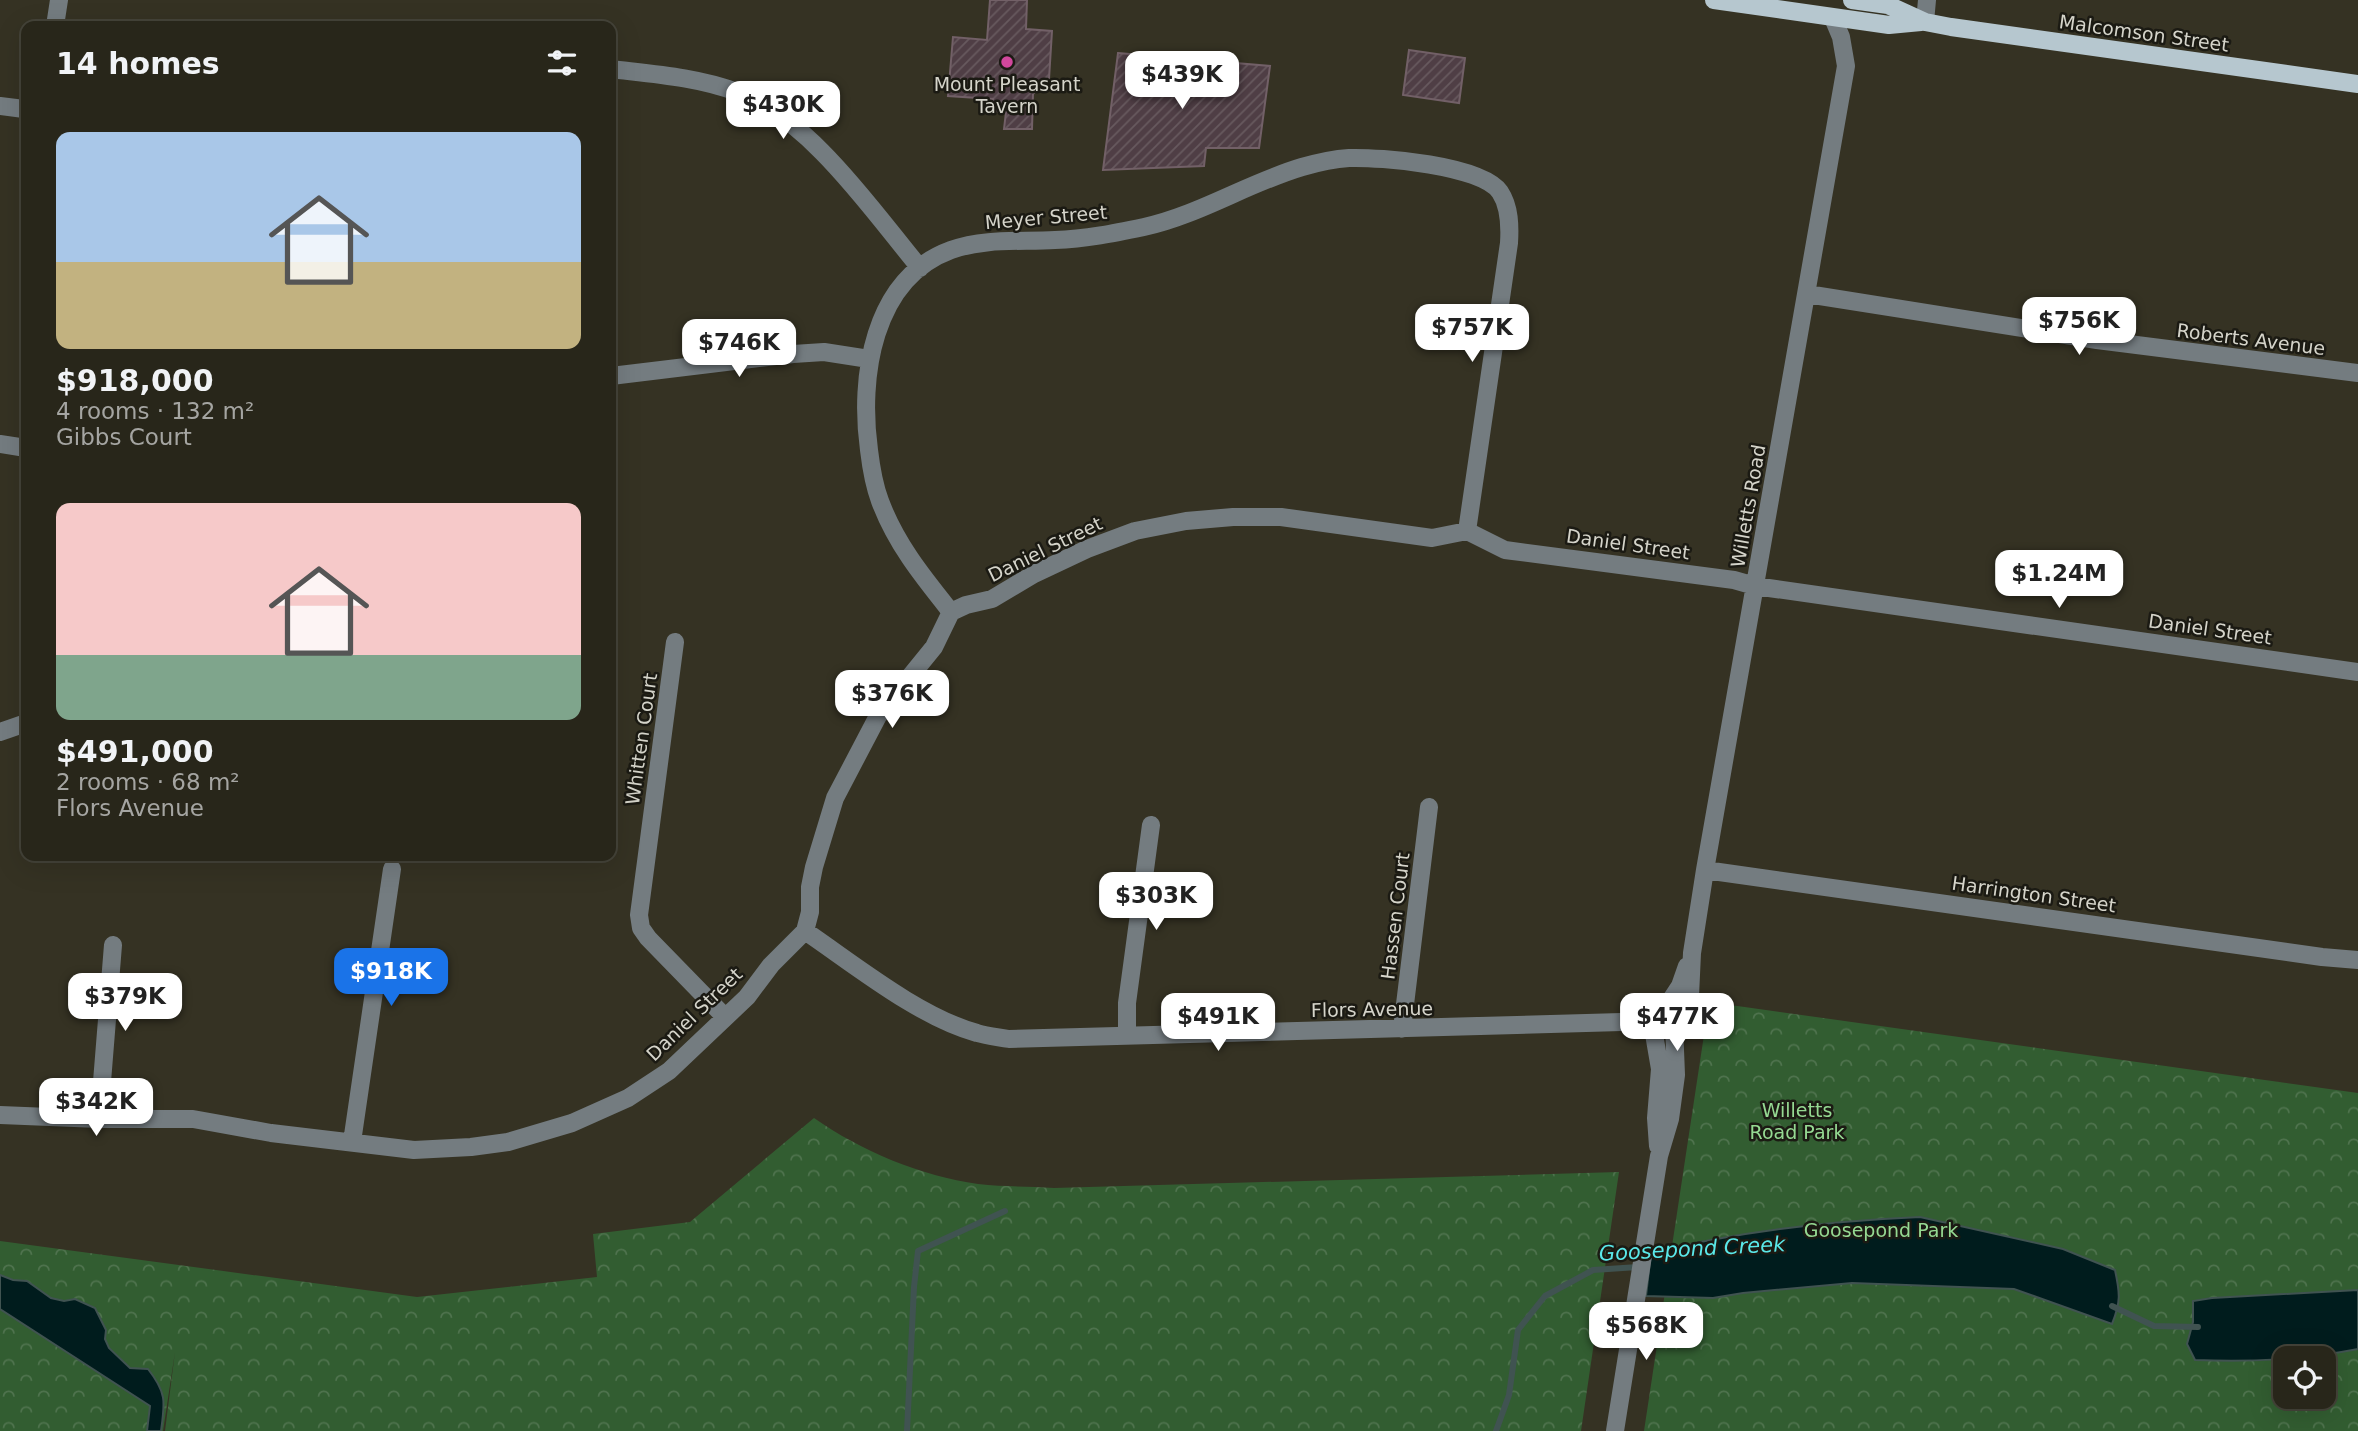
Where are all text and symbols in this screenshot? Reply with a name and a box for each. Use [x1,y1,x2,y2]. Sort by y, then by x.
street label: Malcomson Street [2058,10,2230,56]
icon: filters [543,44,581,82]
text: 14 homes [56,46,220,81]
pin: $439K [1133,52,1231,111]
marker: Mount Pleasant Tavern [999,54,1015,70]
text: $439K [1141,61,1223,87]
place label: Mount Pleasant Tavern [934,73,1080,117]
pin: $430K [734,82,832,141]
text: $430K [742,91,824,117]
icon: home [256,177,382,303]
street label: Meyer Street [984,201,1108,233]
pin: $756K [2030,298,2128,357]
pin: $757K [1423,304,1521,364]
text: $756K [2038,307,2120,333]
text: $757K [1431,314,1513,340]
street label: Roberts Avenue [2175,319,2327,359]
pin: $746K [690,320,788,379]
text: $746K [698,329,780,355]
text: $918,000 [56,363,214,398]
text: 4 rooms · 132 m² [56,398,254,424]
text: Gibbs Court [56,424,192,450]
street label: Willetts Road [1726,443,1770,569]
street label: Daniel Street [984,512,1106,586]
street label: Daniel Street [1565,524,1691,564]
icon: home [256,548,382,674]
pin: $1.24M [2002,550,2116,610]
text: $1.24M [2011,560,2107,586]
street label: Daniel Street [2147,609,2273,649]
pin: $376K [843,670,941,730]
street label: Whitten Court [621,672,661,806]
text: $376K [851,680,933,706]
text: $491,000 [56,734,214,769]
text: 2 rooms · 68 m² [56,769,240,795]
text: Flors Avenue [56,795,204,821]
street label: Hassen Court [1376,851,1414,981]
pin: $303K [1107,872,1205,932]
street label: Harrington Street [1951,872,2117,916]
text: $303K [1115,882,1197,908]
pin: $918K [342,948,440,1008]
text: $918K [350,958,432,984]
street label: Daniel Street [642,963,746,1065]
pin: $379K [76,974,174,1033]
text: $379K [84,983,166,1009]
pin: $491K [1169,993,1267,1053]
pin: $477K [1628,993,1726,1053]
street label: Flors Avenue [1311,997,1433,1021]
text: $491K [1177,1003,1259,1029]
text: $477K [1636,1003,1718,1029]
pin: $342K [47,1078,145,1138]
text: $342K [55,1088,137,1114]
park label: Willetts Road Park [1750,1099,1844,1143]
park label: Goosepond Park [1804,1219,1958,1241]
water label: Goosepond Creek [1598,1232,1787,1266]
pin: $568K [1597,1302,1695,1362]
text: $568K [1605,1312,1687,1338]
map controls [2273,1346,2336,1409]
button: locate [2273,1346,2336,1409]

